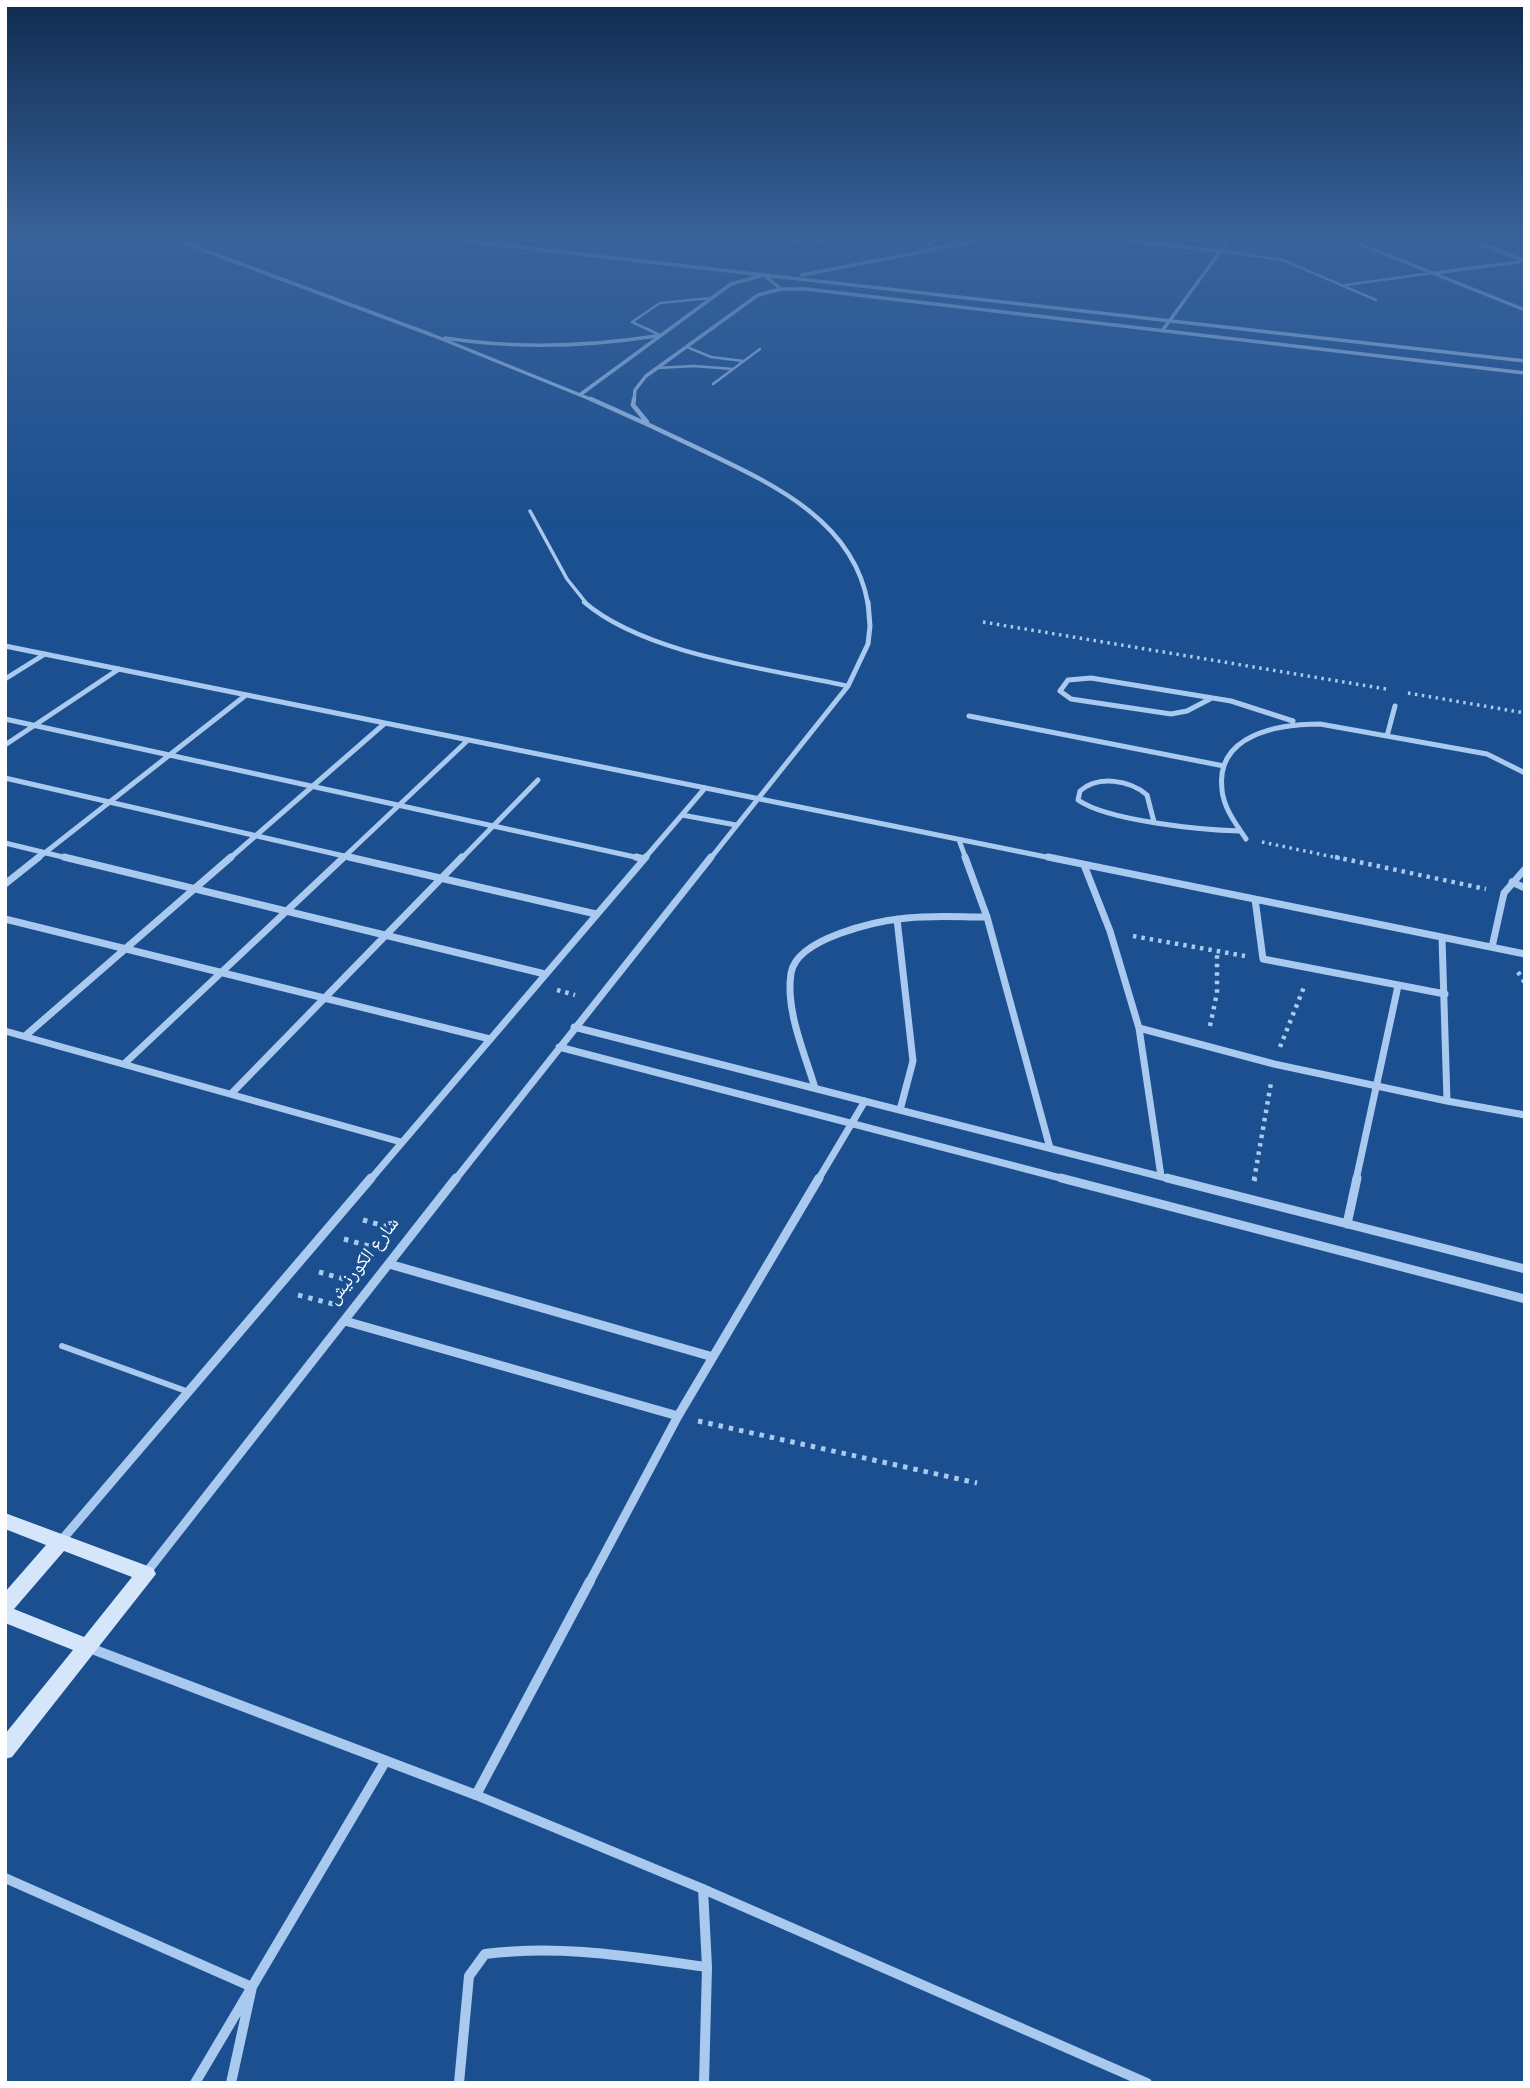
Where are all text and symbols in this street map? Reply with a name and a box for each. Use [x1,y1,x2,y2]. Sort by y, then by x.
street label: شارع الكورنيش [322,1213,404,1309]

